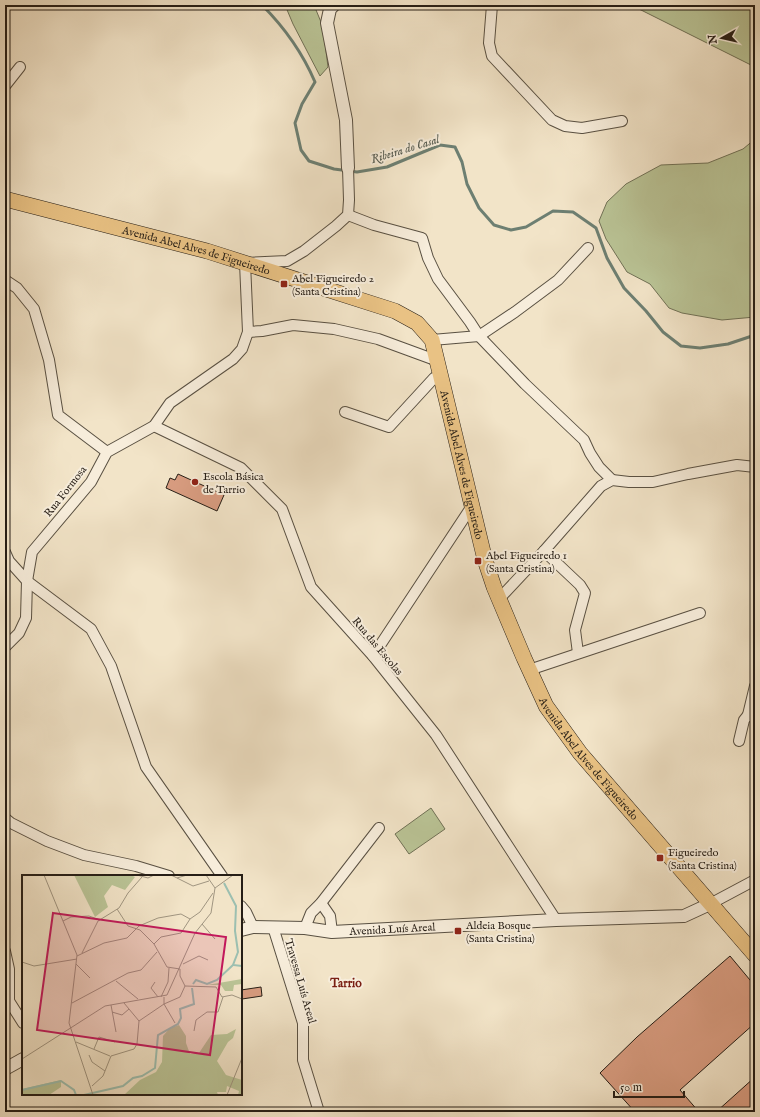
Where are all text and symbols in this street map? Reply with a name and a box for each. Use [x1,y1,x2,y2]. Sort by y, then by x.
north arrow [702,18,742,58]
text: N [705,33,721,46]
water label: Ribeira do Casal [369,132,442,167]
street label: Avenida Abel Alves de Figueiredo [120,223,272,279]
place label: Abel Figueiredo 2 (Santa Cristina) [291,272,374,299]
marker: Abel Figueiredo 2 (Santa Cristina) [279,279,289,289]
street label: Avenida Abel Alves de Figueiredo [436,388,486,541]
street label: Rua Formosa [41,463,90,520]
place label: Escola Básica de Tarrio [203,470,264,497]
marker: Escola Básica de Tarrio [190,477,200,487]
place label: Abel Figueiredo 1 (Santa Cristina) [485,549,567,576]
marker: Abel Figueiredo 1 (Santa Cristina) [473,556,483,566]
street label: Rua das Escolas [349,615,406,679]
street label: Avenida Abel Alves de Figueiredo [535,695,641,823]
place label: Figueiredo (Santa Cristina) [668,846,737,873]
marker: Figueiredo (Santa Cristina) [655,853,665,863]
inset map [22,875,242,1095]
place label: Aldeia Bosque (Santa Cristina) [465,919,535,946]
street label: Avenida Luís Areal [348,920,436,939]
marker: Aldeia Bosque (Santa Cristina) [453,926,463,936]
street label: Travessa Luís Areal [281,937,319,1025]
district label: Tarrio [329,976,362,991]
scale bar [614,1073,684,1099]
text: 50 m [620,1080,642,1095]

